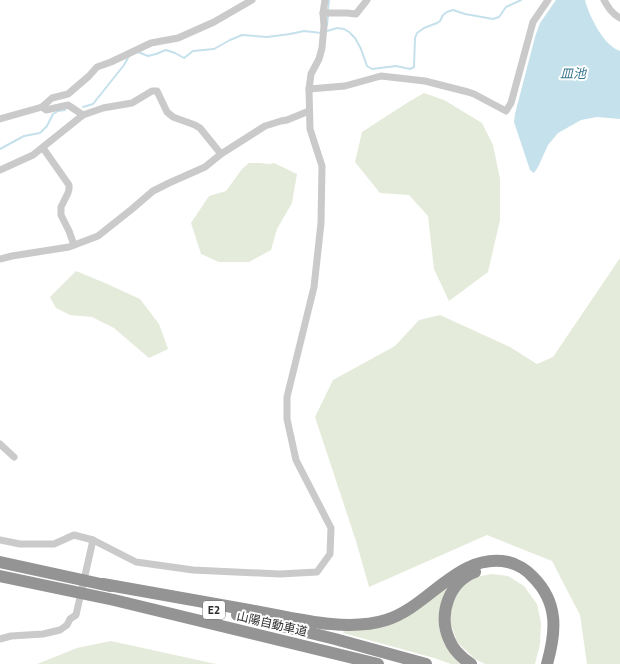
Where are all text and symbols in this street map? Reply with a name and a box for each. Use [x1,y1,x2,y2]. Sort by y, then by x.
water label: 皿池 [560,63,588,83]
road number: E2 [203,601,225,619]
street label: 山陽自動車道 [235,606,309,641]

